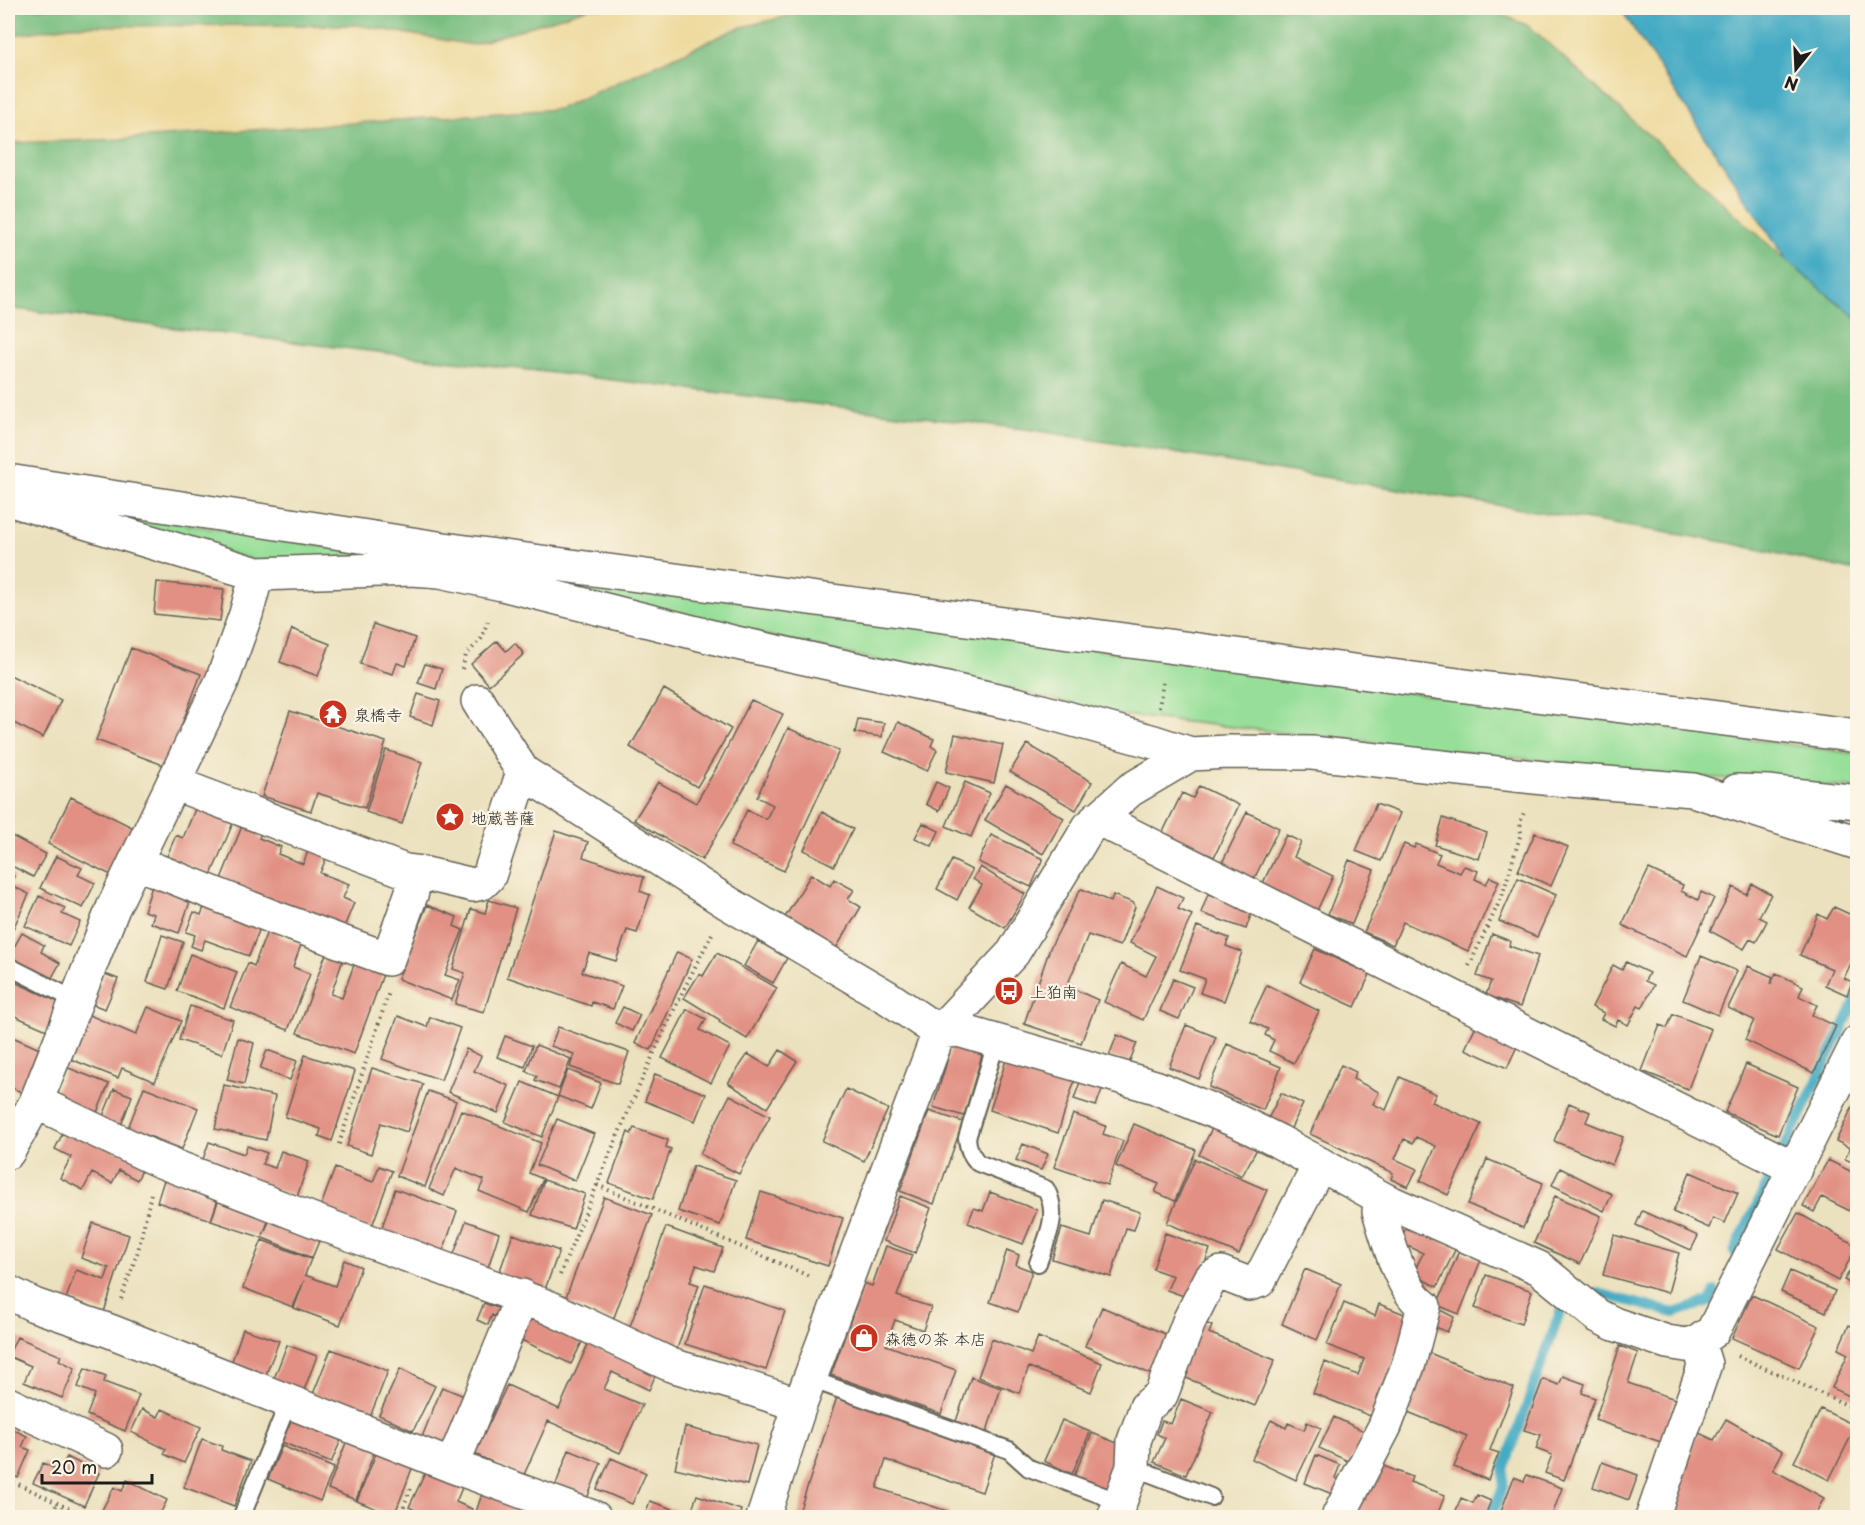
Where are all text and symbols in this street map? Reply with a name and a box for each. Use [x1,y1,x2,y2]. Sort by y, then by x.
north arrow [1766,39,1826,99]
text: N [1781,71,1801,98]
temple icon: 泉橋寺 [317,698,349,730]
place label: 泉橋寺 [354,702,402,726]
place icon: 地蔵菩薩 [434,801,466,833]
place label: 地蔵菩薩 [471,805,535,829]
bus stop icon: 上狛南 [993,975,1025,1007]
place label: 上狛南 [1030,979,1078,1003]
shop icon: 森徳の茶 本店 [848,1322,880,1354]
place label: 森徳の茶 本店 [885,1326,986,1350]
scale bar [42,1447,152,1485]
text: 20 m [51,1453,97,1480]

